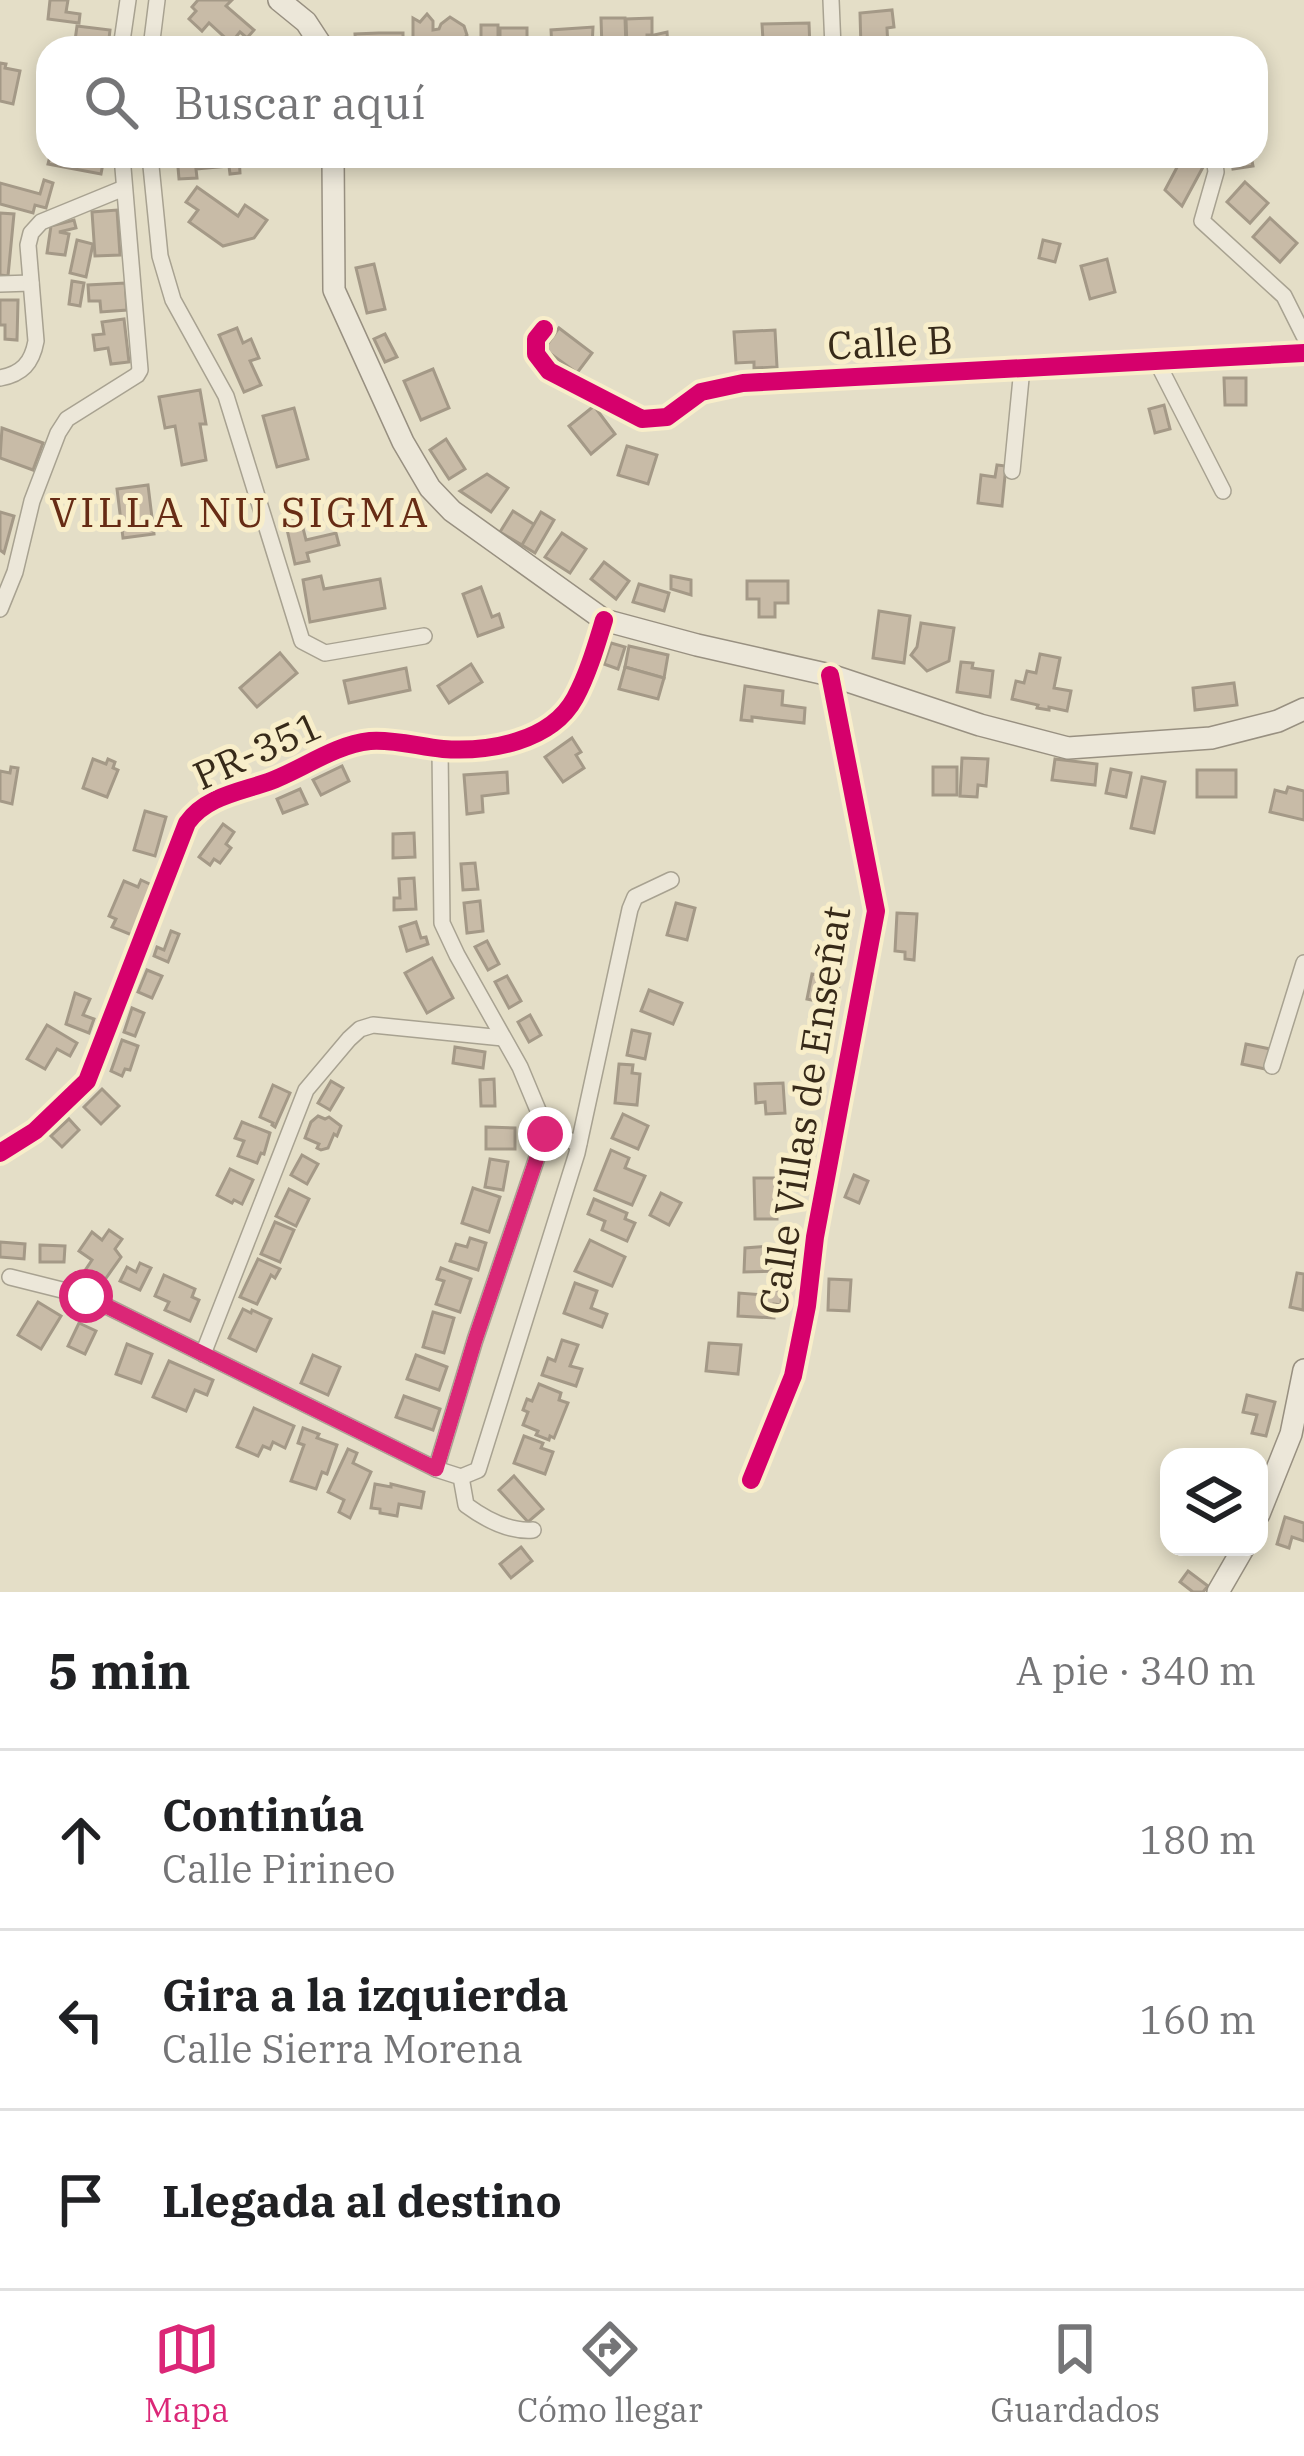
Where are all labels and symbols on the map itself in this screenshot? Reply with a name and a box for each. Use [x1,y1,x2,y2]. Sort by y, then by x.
street label: Calle B [826,313,954,371]
district label: VILLA NU SIGMA [49,484,431,539]
street label: PR-351 [185,699,329,801]
street label: Calle Villas de Enseñat [747,902,861,1318]
route end [518,1107,572,1161]
route start [59,1269,113,1323]

